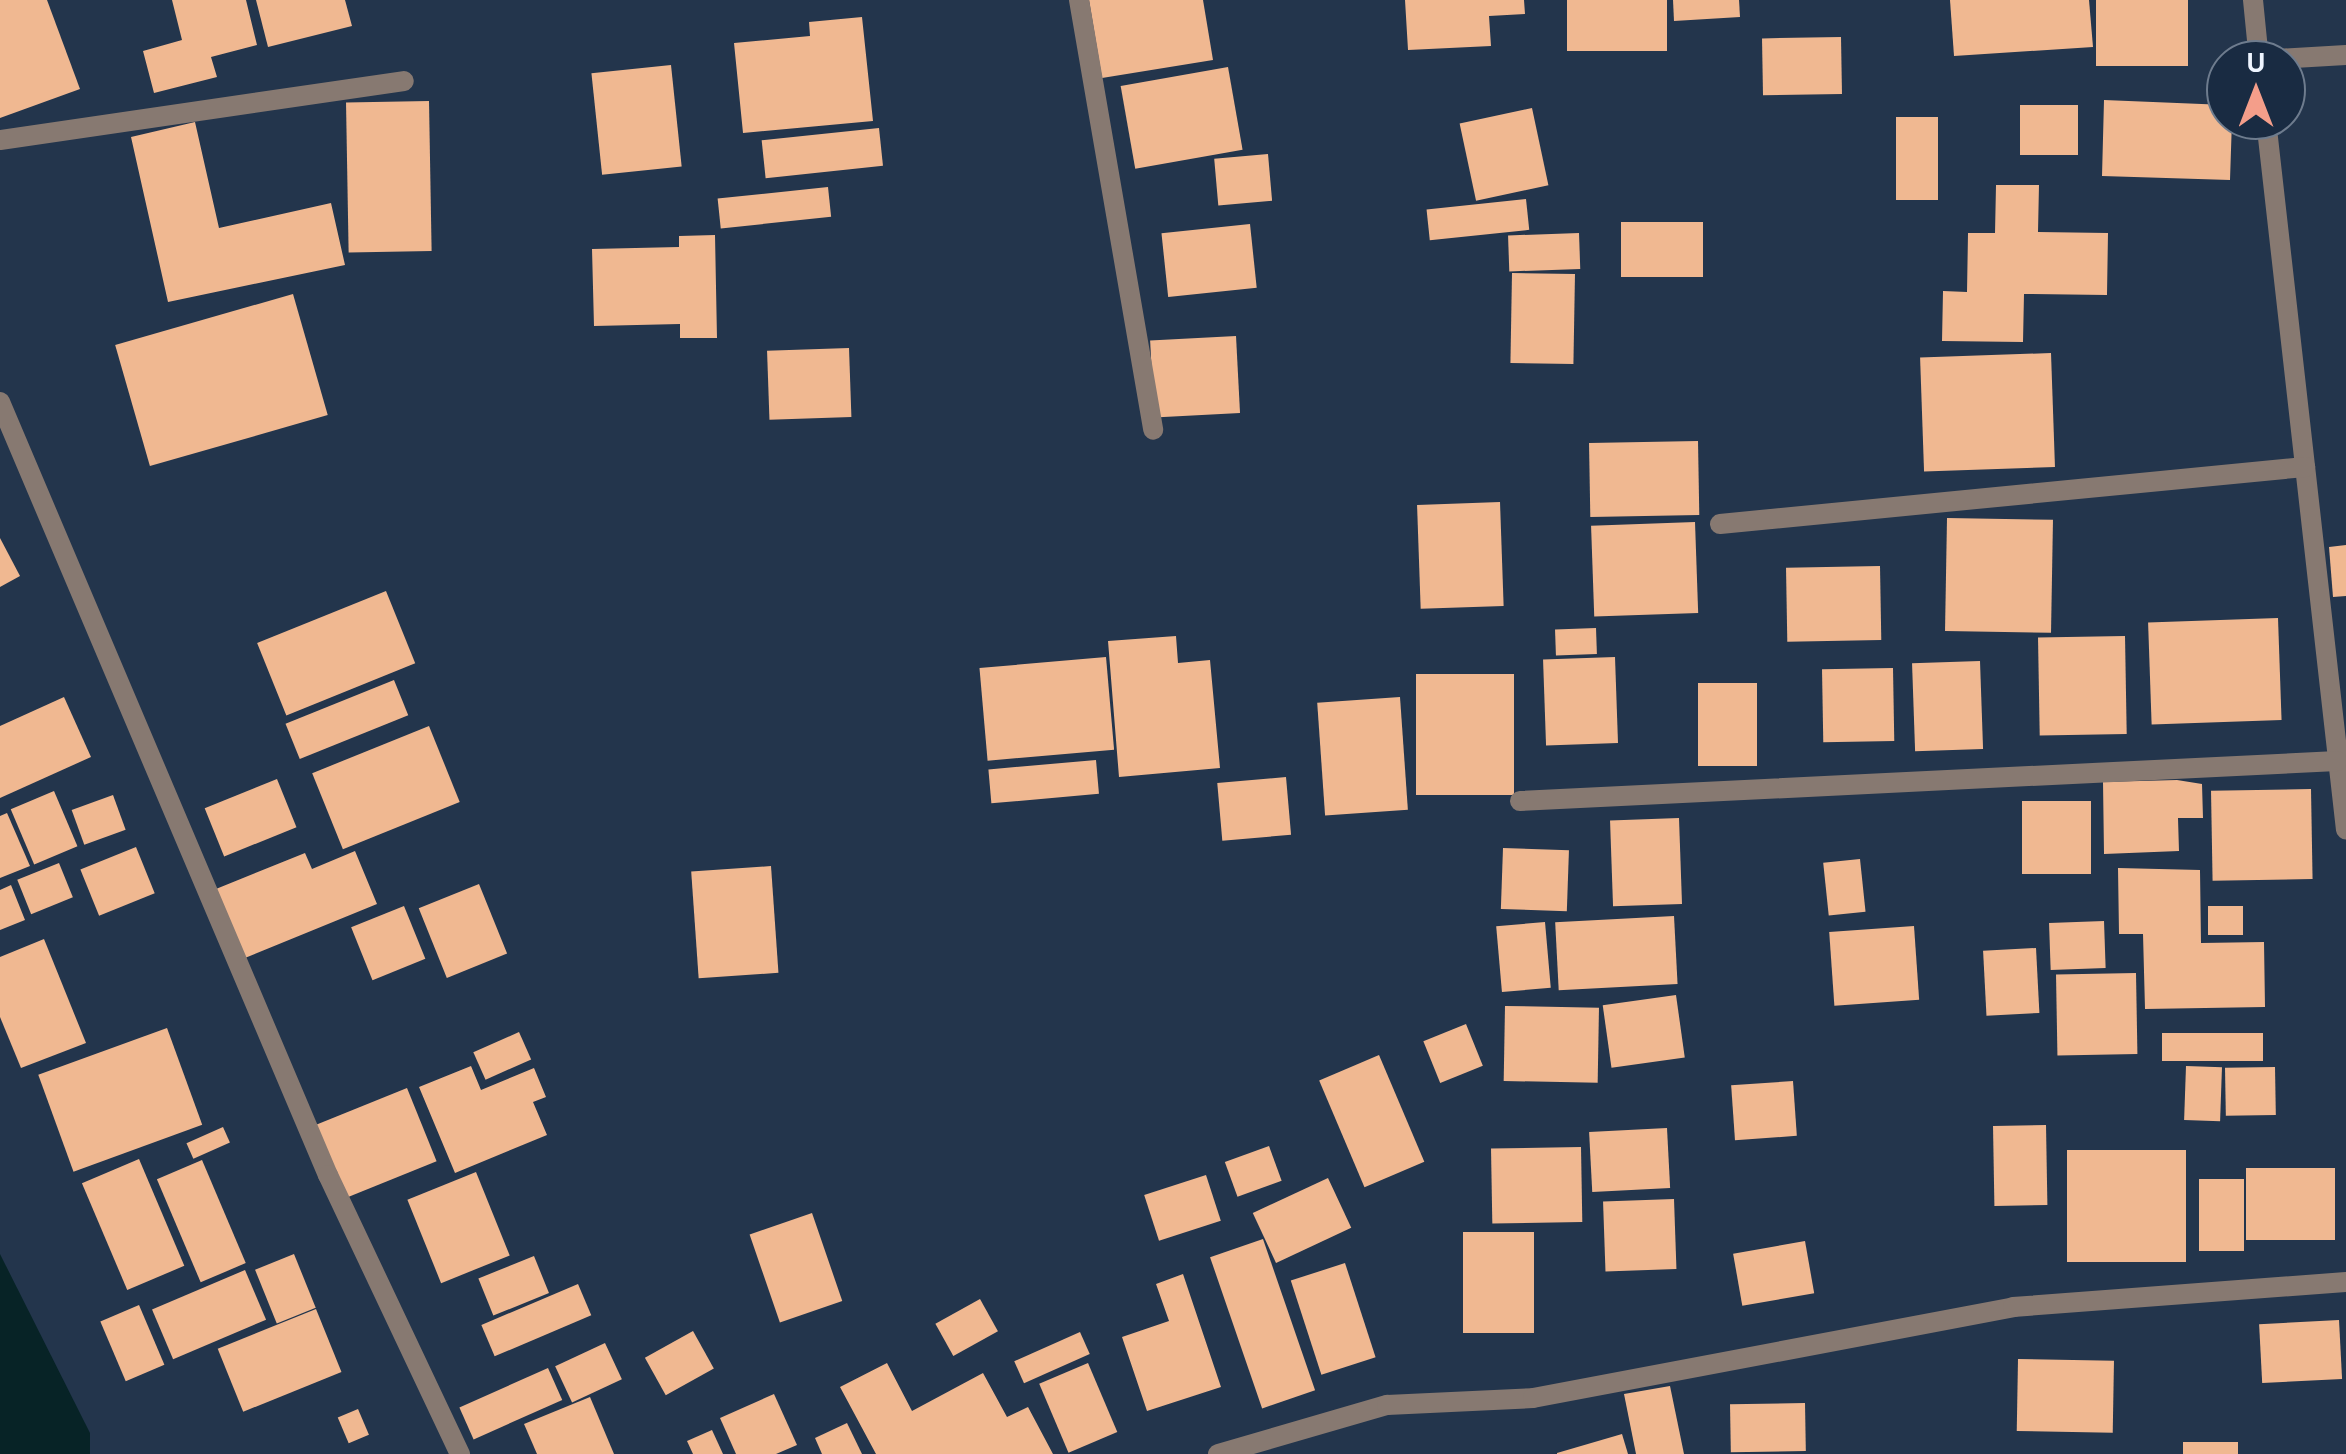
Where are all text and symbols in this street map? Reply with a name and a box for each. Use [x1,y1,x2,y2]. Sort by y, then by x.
north arrow [2206,40,2306,140]
text: U [2247,44,2265,80]

